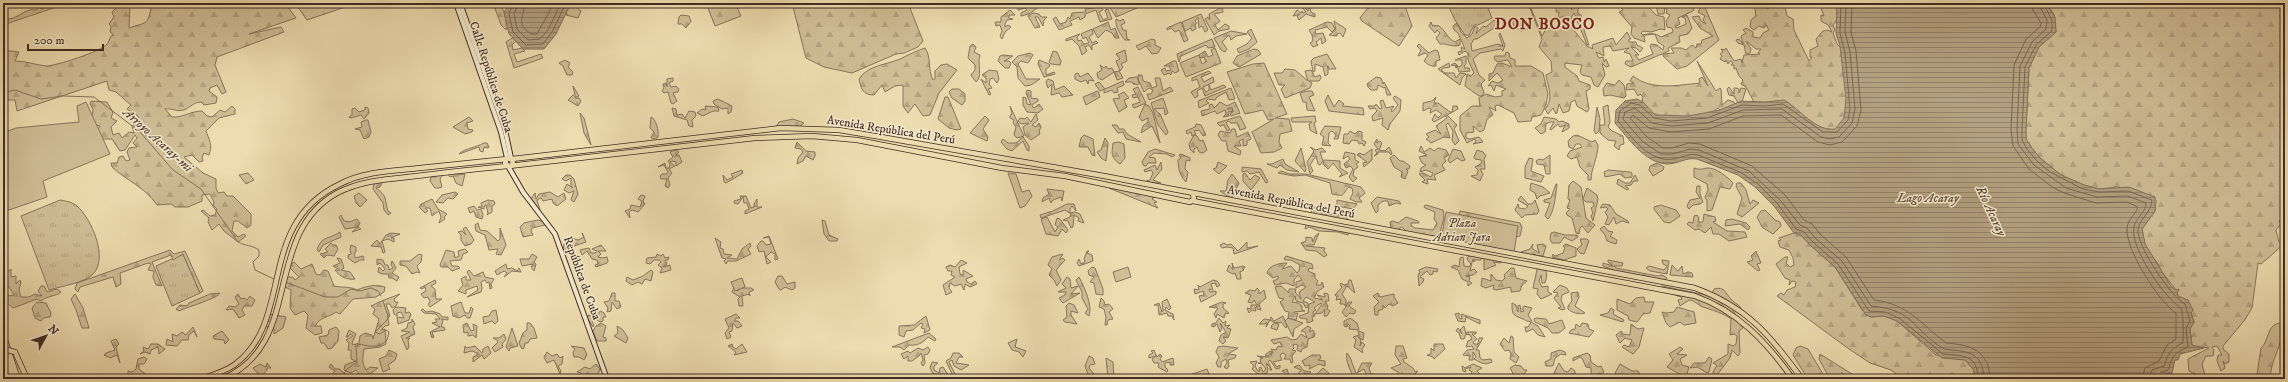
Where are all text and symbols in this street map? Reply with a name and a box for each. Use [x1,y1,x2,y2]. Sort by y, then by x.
district label: DON BOSCO [1495,14,1595,34]
street label: Calle República de Cuba [466,20,516,135]
scale bar [28,26,103,52]
text: 200 m [34,33,64,48]
water label: Arroyo Acaray-mi [118,103,197,177]
street label: Avenida República del Perú [826,112,956,148]
street label: Avenida República del Perú [1226,182,1356,222]
water label: Río Acaray [1972,183,2010,239]
water label: Lago Acaray [1896,190,1960,206]
park label: Plaza Adrian Jara [1431,216,1491,245]
street label: República de Cuba [560,234,604,323]
north arrow [26,316,66,356]
text: N [45,322,61,338]

